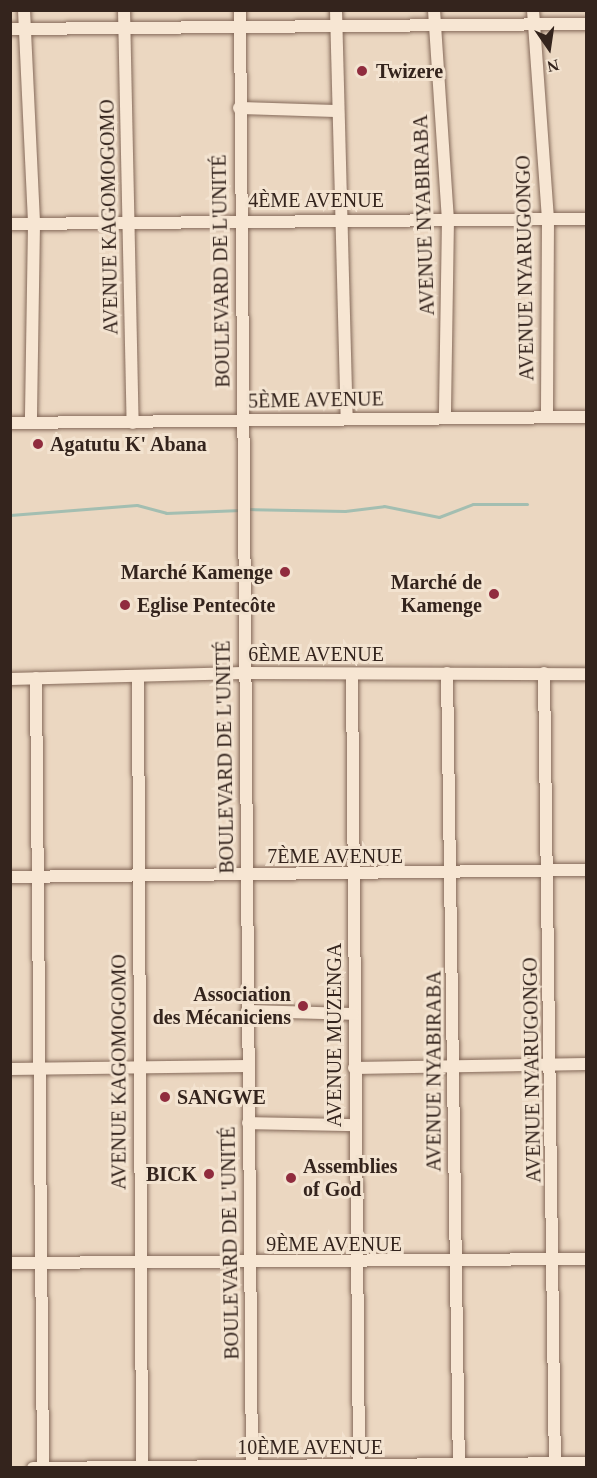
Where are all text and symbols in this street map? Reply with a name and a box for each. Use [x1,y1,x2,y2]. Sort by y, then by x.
north arrow [519,18,579,78]
text: N [546,56,561,76]
place label: Twizere [376,59,443,83]
marker: Twizere [353,62,371,80]
street label: AVENUE KAGOMOGOMO [95,99,123,335]
street label: AVENUE NYABIRABA [408,114,440,316]
street label: BOULEVARD DE L'UNITÉ [207,154,235,388]
street label: AVENUE NYARUGONGO [511,155,539,381]
street label: 4ÈME AVENUE [248,188,384,212]
street label: 5ÈME AVENUE [247,387,385,413]
place label: Agatutu K' Abana [50,432,208,456]
marker: Agatutu K' Abana [31,437,45,451]
place label: Marché Kamenge [121,560,273,584]
marker: Marché Kamenge [278,565,292,579]
place label: Marché de Kamenge [391,570,482,617]
marker: Marché de Kamenge [487,587,501,601]
place label: Eglise Pentecôte [137,593,275,617]
marker: Eglise Pentecôte [118,598,132,612]
street label: BOULEVARD DE L'UNITÉ [211,640,239,874]
street label: 6ÈME AVENUE [248,642,384,666]
street label: 7ÈME AVENUE [267,844,403,868]
street label: AVENUE MUZENGA [322,943,346,1127]
street label: AVENUE KAGOMOGOMO [107,954,131,1190]
street label: AVENUE NYARUGONGO [518,957,546,1183]
street label: AVENUE NYABIRABA [422,970,446,1172]
place label: Association des Mécaniciens [153,982,291,1029]
marker: Association des Mécaniciens [296,999,310,1013]
place label: SANGWE [177,1085,266,1109]
marker: SANGWE [158,1090,172,1104]
street label: BOULEVARD DE L'UNITÉ [216,1126,244,1360]
place label: Assemblies of God [303,1154,397,1201]
place label: BICK [146,1162,197,1186]
marker: BICK [202,1167,216,1181]
marker: Assemblies of God [284,1171,298,1185]
street label: 9ÈME AVENUE [266,1232,402,1256]
street label: 10ÈME AVENUE [237,1435,383,1459]

